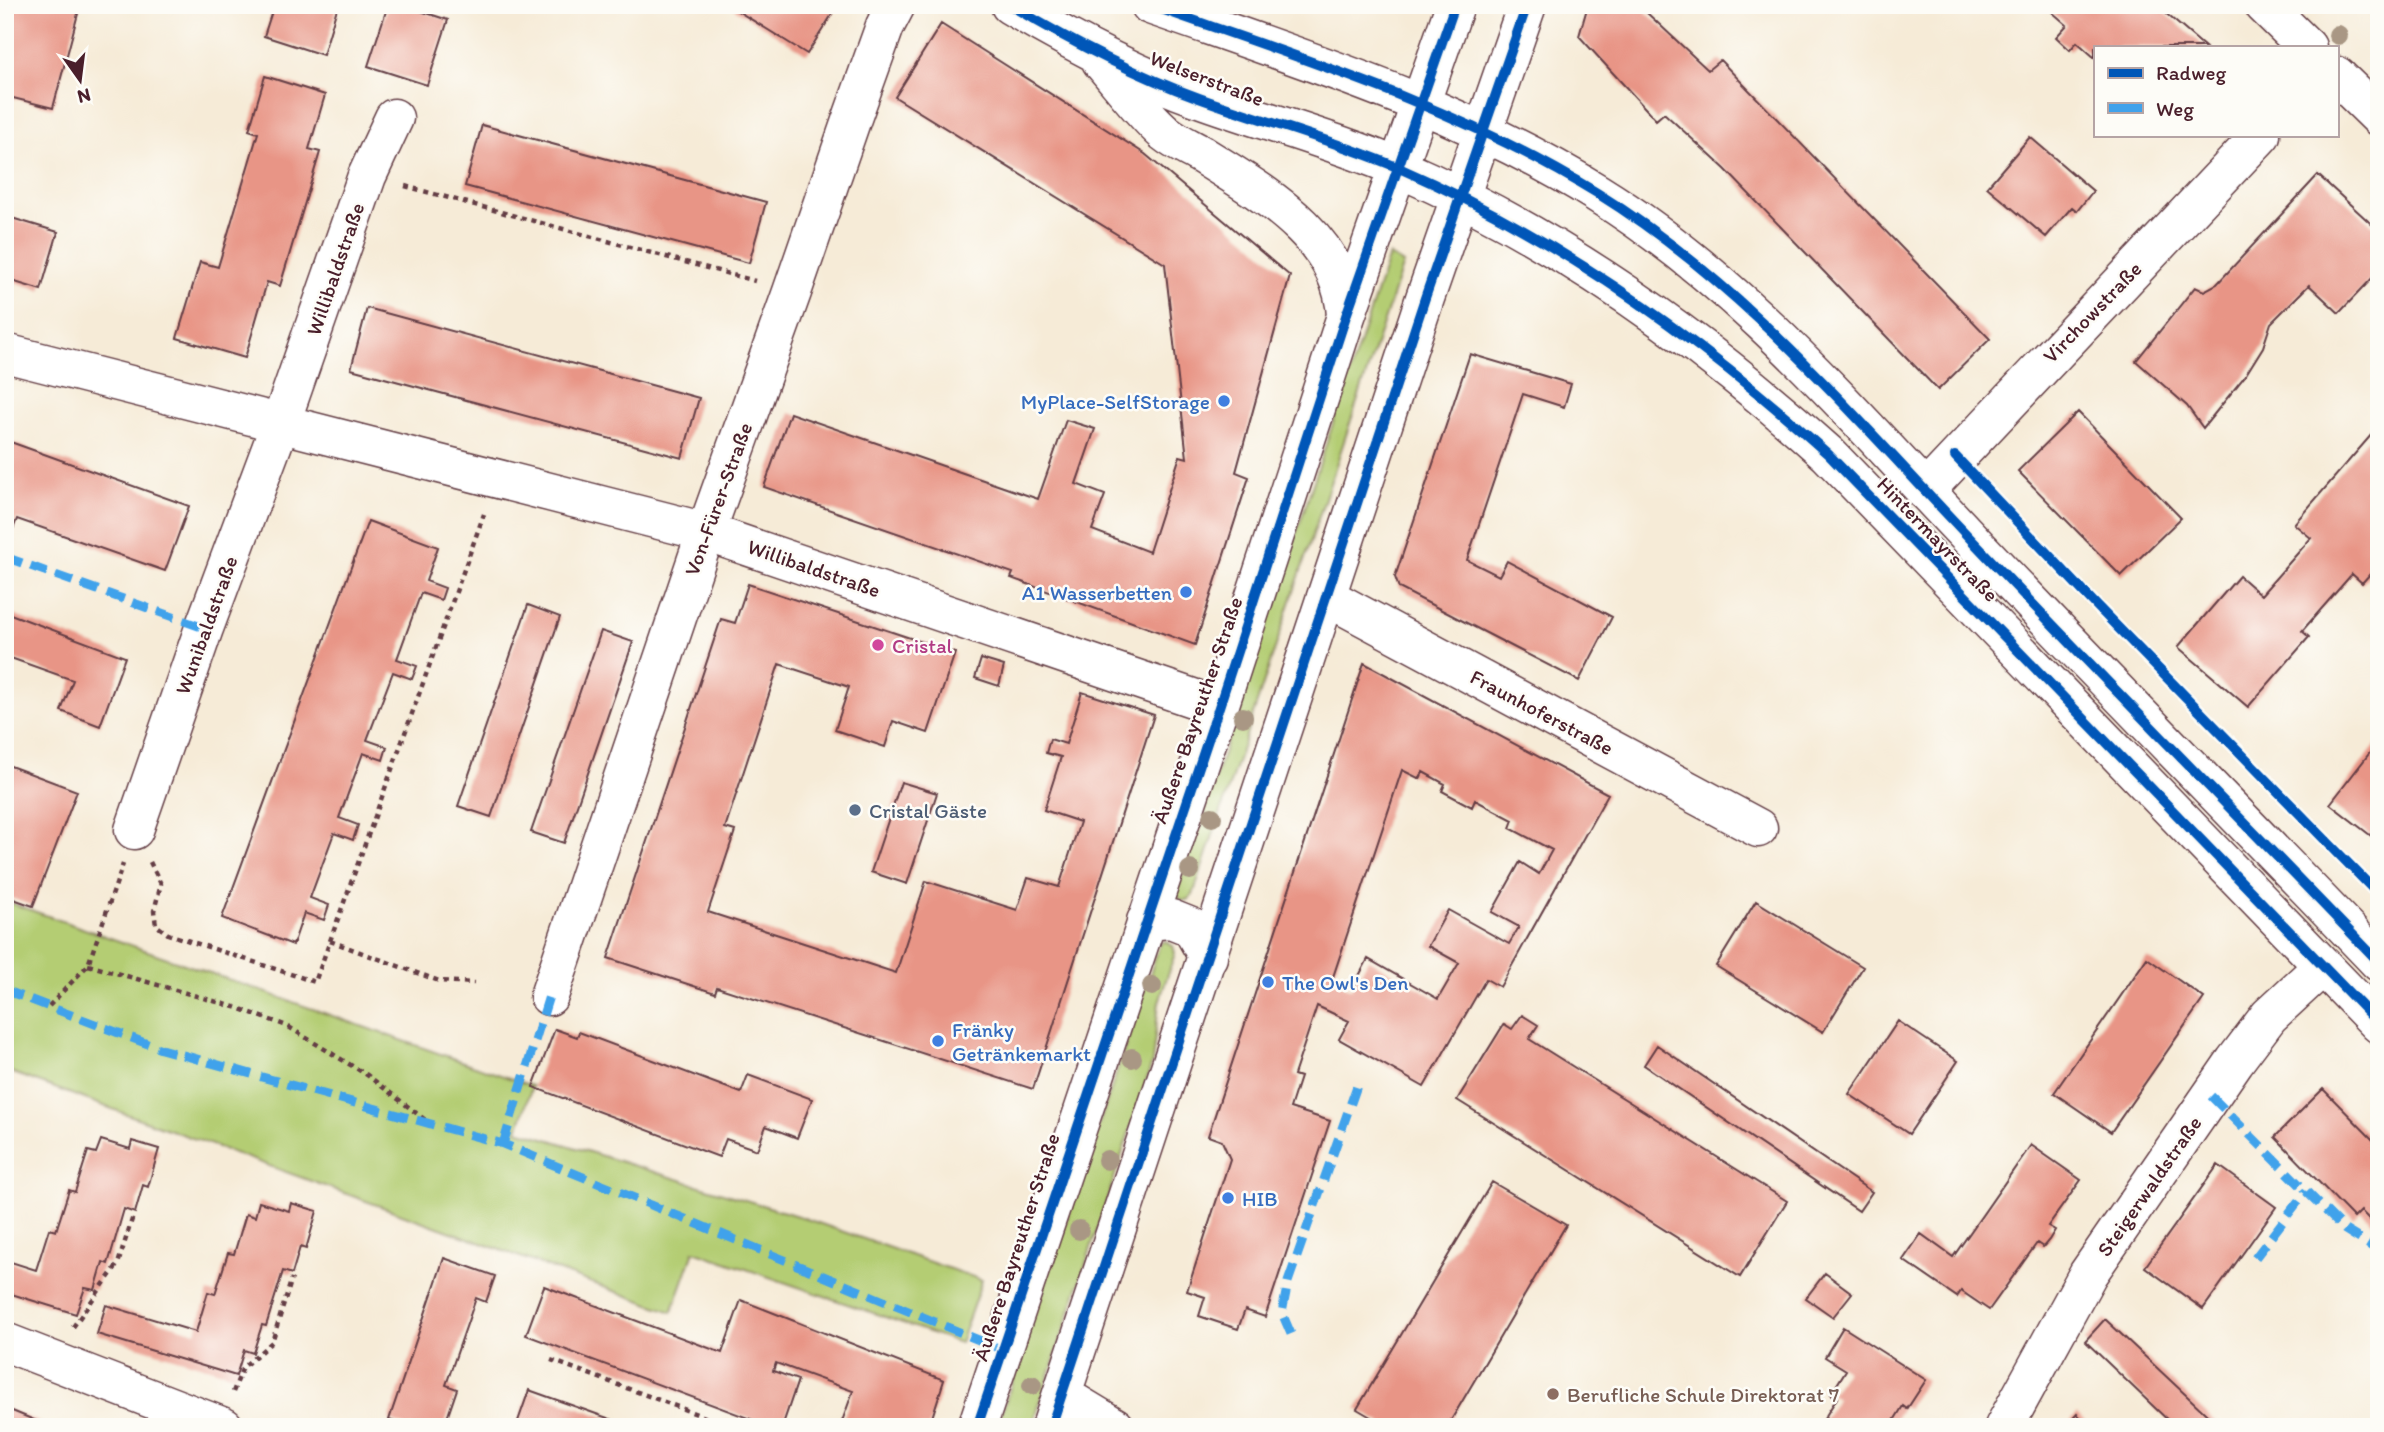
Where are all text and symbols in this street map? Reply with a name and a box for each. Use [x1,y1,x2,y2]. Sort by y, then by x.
street label: Welserstraße [1146,45,1268,111]
north arrow [46,46,116,116]
legend [2094,46,2338,136]
text: Radweg [2156,60,2226,85]
text: N [75,83,93,109]
text: Weg [2156,96,2194,121]
street label: Willibaldstraße [301,199,369,339]
street label: Virchowstraße [2037,256,2147,368]
place label: MyPlace-SelfStorage [1021,389,1210,414]
marker: MyPlace-SelfStorage [1216,393,1232,409]
street label: Von-Fürer-Straße [679,419,757,579]
street label: Hintermayrstraße [1872,471,2004,607]
street label: Willibaldstraße [744,534,884,602]
street label: Wunibaldstraße [169,552,243,698]
place label: A1 Wasserbetten [1022,580,1172,605]
marker: A1 Wasserbetten [1178,584,1194,600]
street label: Äußere Bayreuther Straße [1146,593,1248,827]
place label: Cristal [892,633,953,658]
marker: Cristal [870,637,886,653]
street label: Fraunhoferstraße [1466,664,1618,760]
place label: Cristal Gäste [869,798,987,823]
marker: Cristal Gäste [847,802,863,818]
place label: The Owl's Den [1282,970,1408,995]
marker: The Owl's Den [1260,974,1276,990]
place label: Fränky Getränkemarkt [952,1017,1091,1066]
marker: Fränky Getränkemarkt [930,1033,946,1049]
street label: Steigerwaldstraße [2091,1111,2207,1261]
street label: Äußere Bayreuther Straße [967,1130,1065,1364]
place label: HIB [1242,1186,1278,1211]
marker: HIB [1220,1190,1236,1206]
place label: Berufliche Schule Direktorat 7 [1567,1382,1839,1407]
marker: Berufliche Schule Direktorat 7 [1545,1386,1561,1402]

